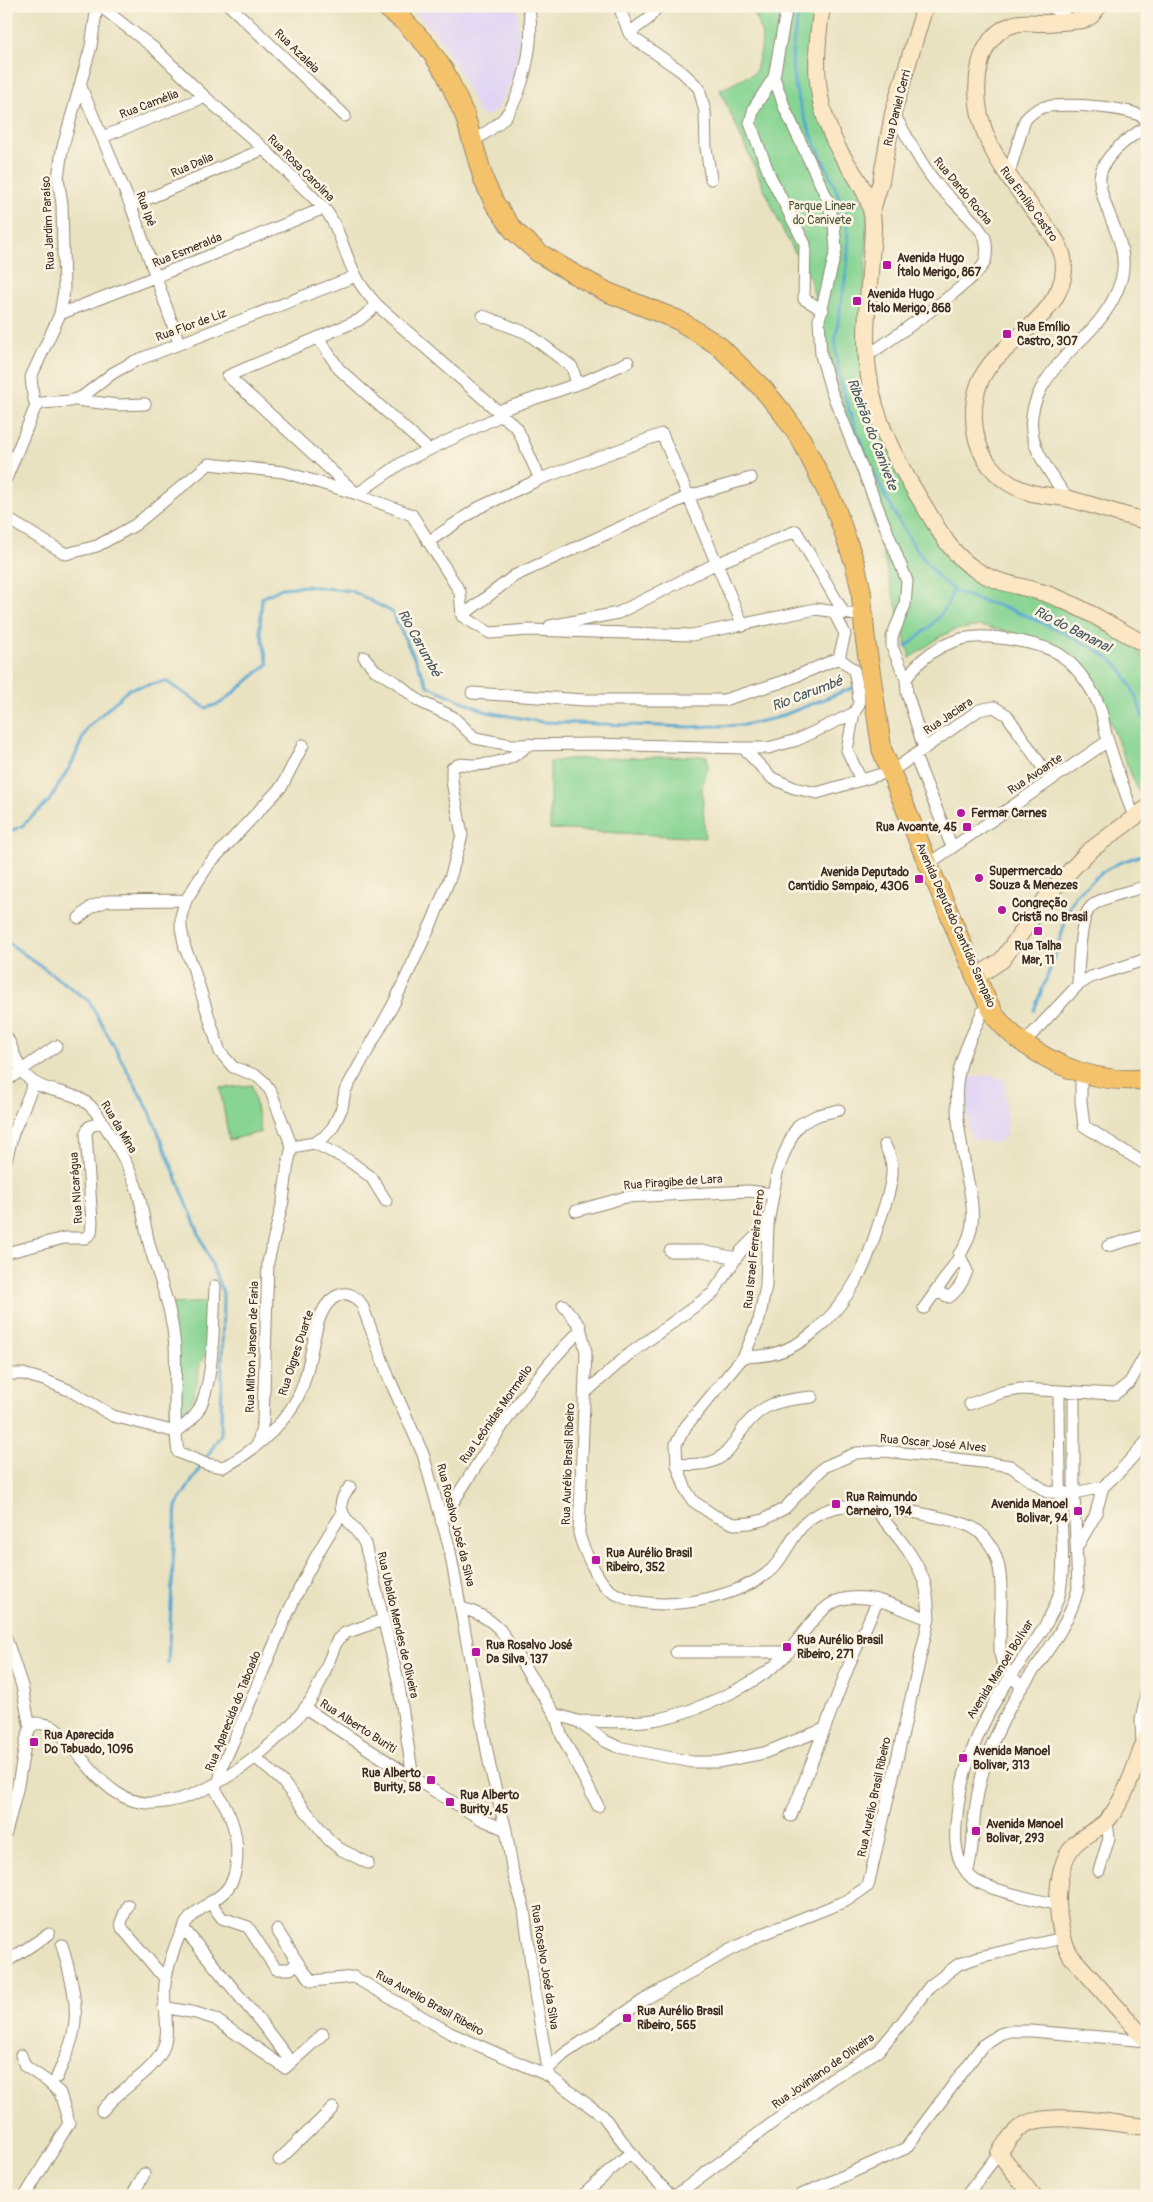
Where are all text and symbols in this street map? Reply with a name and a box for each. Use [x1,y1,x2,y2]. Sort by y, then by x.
street label: Rua Azaleia [271,26,323,77]
street label: Rua Daniel Cerri [881,68,914,148]
street label: Rua Camélia [118,86,181,123]
street label: Rua Rosa Carolina [264,132,338,205]
street label: Rua Dalia [169,150,216,181]
street label: Rua Dardo Rocha [930,154,996,229]
street label: Rua Emílio Castro [996,164,1061,245]
street label: Rua Jardim Paraíso [39,175,58,270]
street label: Rua Ipê [132,189,159,229]
park label: Parque Linear do Canivete [788,199,856,228]
street label: Rua Esmeralda [150,230,224,271]
place label: Avenida Hugo Ítalo Merigo, 867 [897,251,982,280]
marker: Avenida Hugo Ítalo Merigo, 867 [881,259,893,271]
place label: Avenida Hugo Ítalo Merigo, 868 [867,287,951,316]
marker: Avenida Hugo Ítalo Merigo, 868 [851,295,863,307]
street label: Rua Flor de Liz [154,306,229,345]
place label: Rua Emílio Castro, 307 [1017,320,1078,349]
marker: Rua Emílio Castro, 307 [1001,328,1013,340]
water label: Ribeirão do Canivete [843,376,902,494]
water label: Rio do Bananal [1031,603,1116,657]
water label: Rio Carumbé [394,606,446,681]
water label: Rio Carumbé [769,672,847,715]
street label: Rua Jaciara [921,694,976,738]
street label: Rua Avoante [1005,751,1066,798]
place label: Fermar Carnes [971,806,1047,821]
marker: Fermar Carnes [955,807,967,819]
place label: Rua Avoante, 45 [876,820,957,835]
marker: Rua Avoante, 45 [961,821,973,833]
street label: Avenida Deputado Cantídio Sampaio [912,840,999,1011]
place label: Supermercado Souza & Menezes [989,864,1078,893]
place label: Avenida Deputado Cantidio Sampaio, 4306 [788,865,910,894]
marker: Supermercado Souza & Menezes [973,872,985,884]
marker: Avenida Deputado Cantidio Sampaio, 4306 [913,873,925,885]
place label: Congreção Cristã no Brasil [1012,896,1088,925]
marker: Congreção Cristã no Brasil [996,904,1008,916]
marker: Rua Talha Mar, 11 [1032,925,1044,937]
place label: Rua Talha Mar, 11 [1015,939,1062,968]
street label: Rua da Mina [97,1098,140,1156]
street label: Rua NIcarágua [66,1151,86,1224]
street label: Rua Piragibe de Lara [623,1172,723,1193]
street label: Rua Israel Ferreira Ferro [741,1188,768,1310]
street label: Rua Milton Jansen de Faria [243,1280,262,1413]
street label: Rua Oigres Duarte [276,1309,317,1398]
street label: Rua Leônidas Mormello [457,1362,536,1466]
street label: Rua Aurélio Brasil Ribeiro [559,1402,578,1525]
street label: Rua Oscar José Alves [879,1431,987,1456]
street label: Rua Rosalvo José da Silva [433,1462,478,1589]
place label: Rua Raimundo Carneiro, 194 [846,1490,918,1519]
place label: Avenida Manoel Bolivar, 94 [991,1497,1068,1526]
marker: Rua Raimundo Carneiro, 194 [830,1498,842,1510]
marker: Avenida Manoel Bolivar, 94 [1072,1505,1084,1517]
place label: Rua Aurélio Brasil Ribeiro, 352 [606,1546,692,1575]
street label: Rua Ubaldo Mendes de Oliveira [373,1550,422,1700]
marker: Rua Aurélio Brasil Ribeiro, 352 [590,1554,602,1566]
street label: Avenida Manoel Bolívar [964,1616,1038,1722]
place label: Rua Aurélio Brasil Ribeiro, 271 [797,1633,883,1662]
place label: Rua Rosalvo José Da Silva, 137 [486,1638,573,1667]
marker: Rua Aurélio Brasil Ribeiro, 271 [781,1641,793,1653]
marker: Rua Rosalvo José Da Silva, 137 [470,1646,482,1658]
street label: Rua Aparecida do Taboado [202,1648,265,1774]
street label: Rua Alberto Buriti [317,1696,399,1757]
place label: Rua Aparecida Do Tabuado, 1096 [44,1728,133,1757]
street label: Rua Aurélio Brasil Ribeiro [854,1735,895,1859]
marker: Rua Aparecida Do Tabuado, 1096 [28,1736,40,1748]
place label: Avenida Manoel Bolivar, 313 [973,1744,1050,1773]
marker: Avenida Manoel Bolivar, 313 [957,1752,969,1764]
place label: Rua Alberto Burity, 58 [362,1766,422,1795]
marker: Rua Alberto Burity, 58 [425,1774,437,1786]
place label: Rua Alberto Burity, 45 [460,1788,520,1817]
marker: Rua Alberto Burity, 45 [444,1796,456,1808]
place label: Avenida Manoel Bolivar, 293 [986,1817,1063,1846]
marker: Avenida Manoel Bolivar, 293 [970,1825,982,1837]
street label: Rua Rosalvo José da Silva [527,1903,562,2031]
street label: Rua Aurelio Brasil Ribeiro [373,1967,487,2040]
place label: Rua Aurélio Brasil Ribeiro, 565 [637,2004,723,2033]
marker: Rua Aurélio Brasil Ribeiro, 565 [621,2012,633,2024]
street label: Rua Joviniano de Oliveira [769,2030,878,2112]

